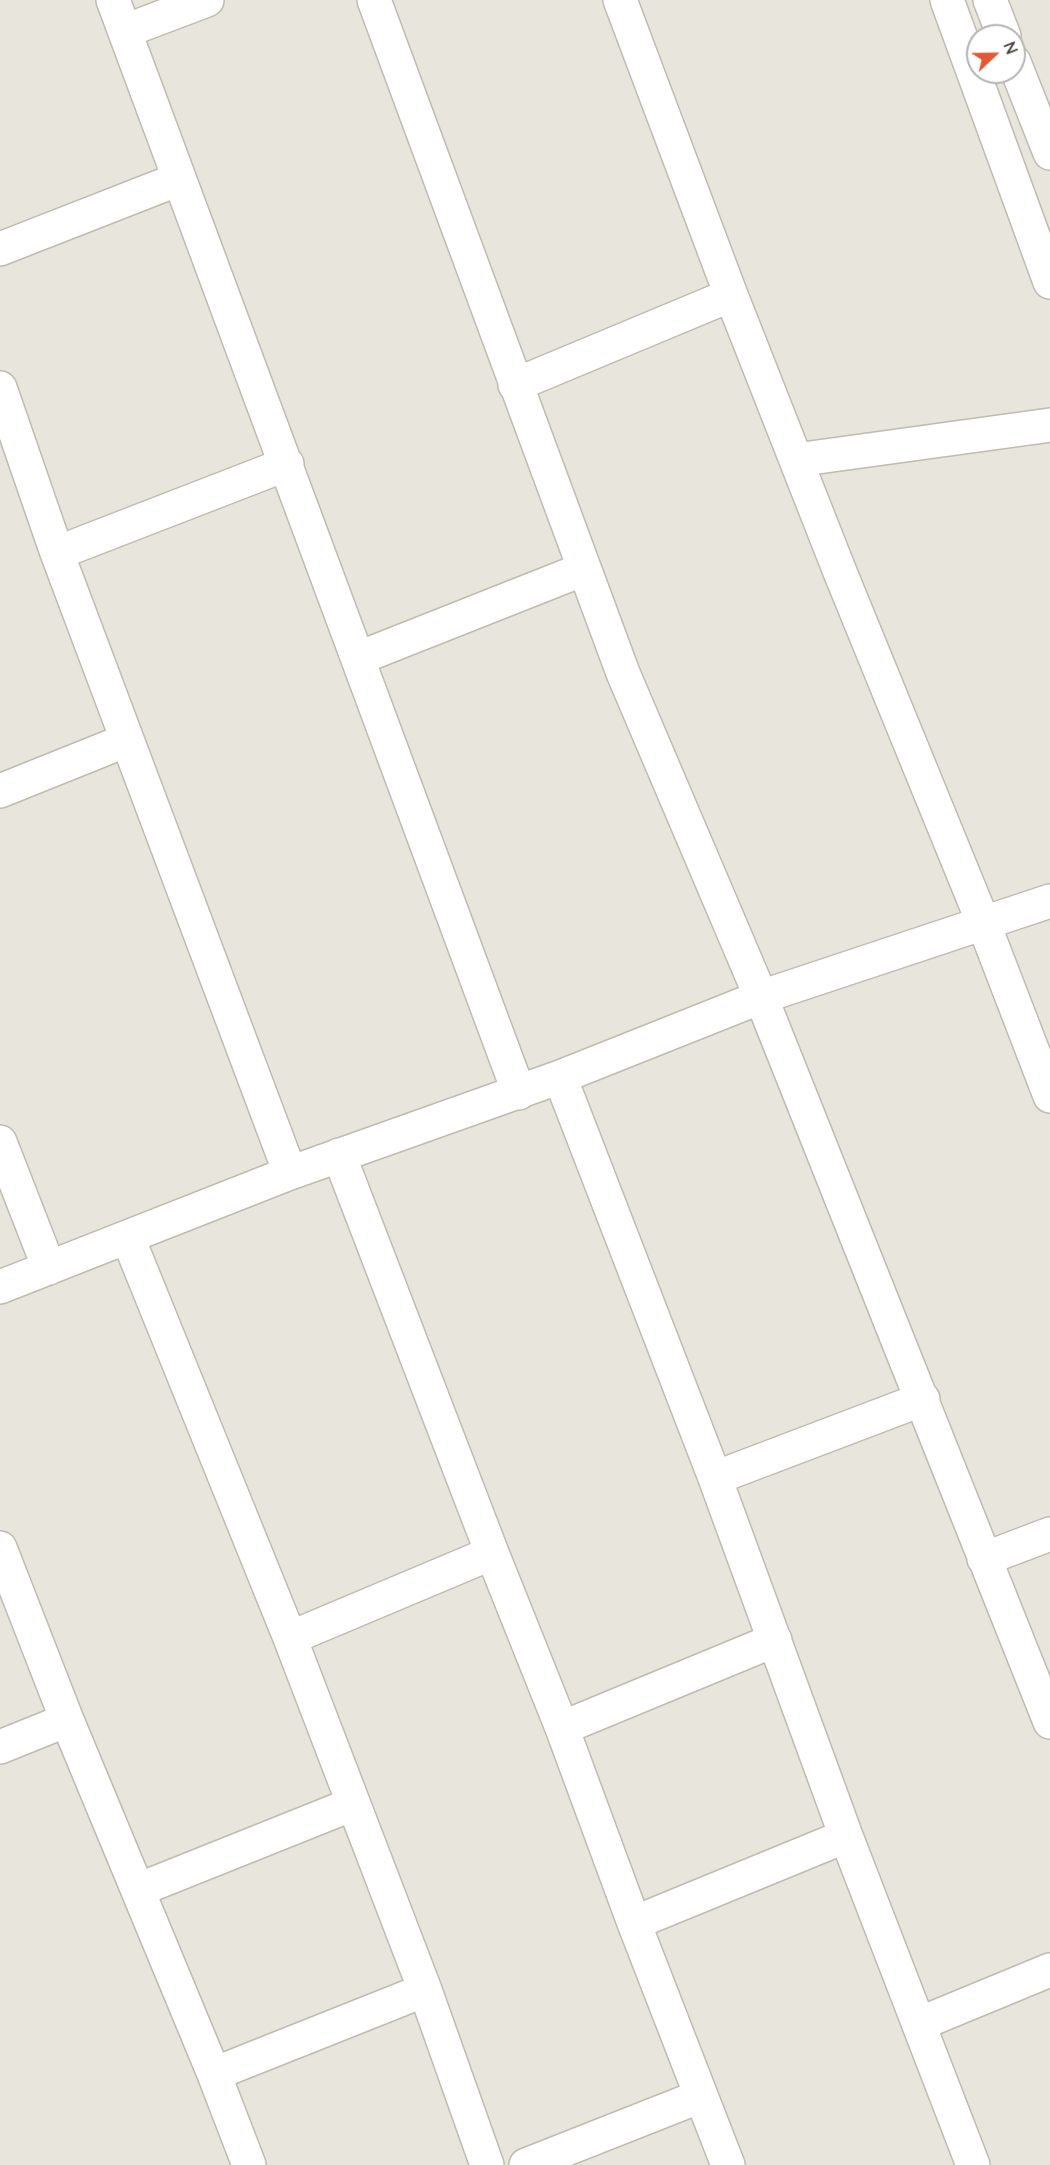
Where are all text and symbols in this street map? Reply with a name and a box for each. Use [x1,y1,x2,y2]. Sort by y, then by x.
north arrow [966,24,1026,84]
text: N [999,39,1022,57]

